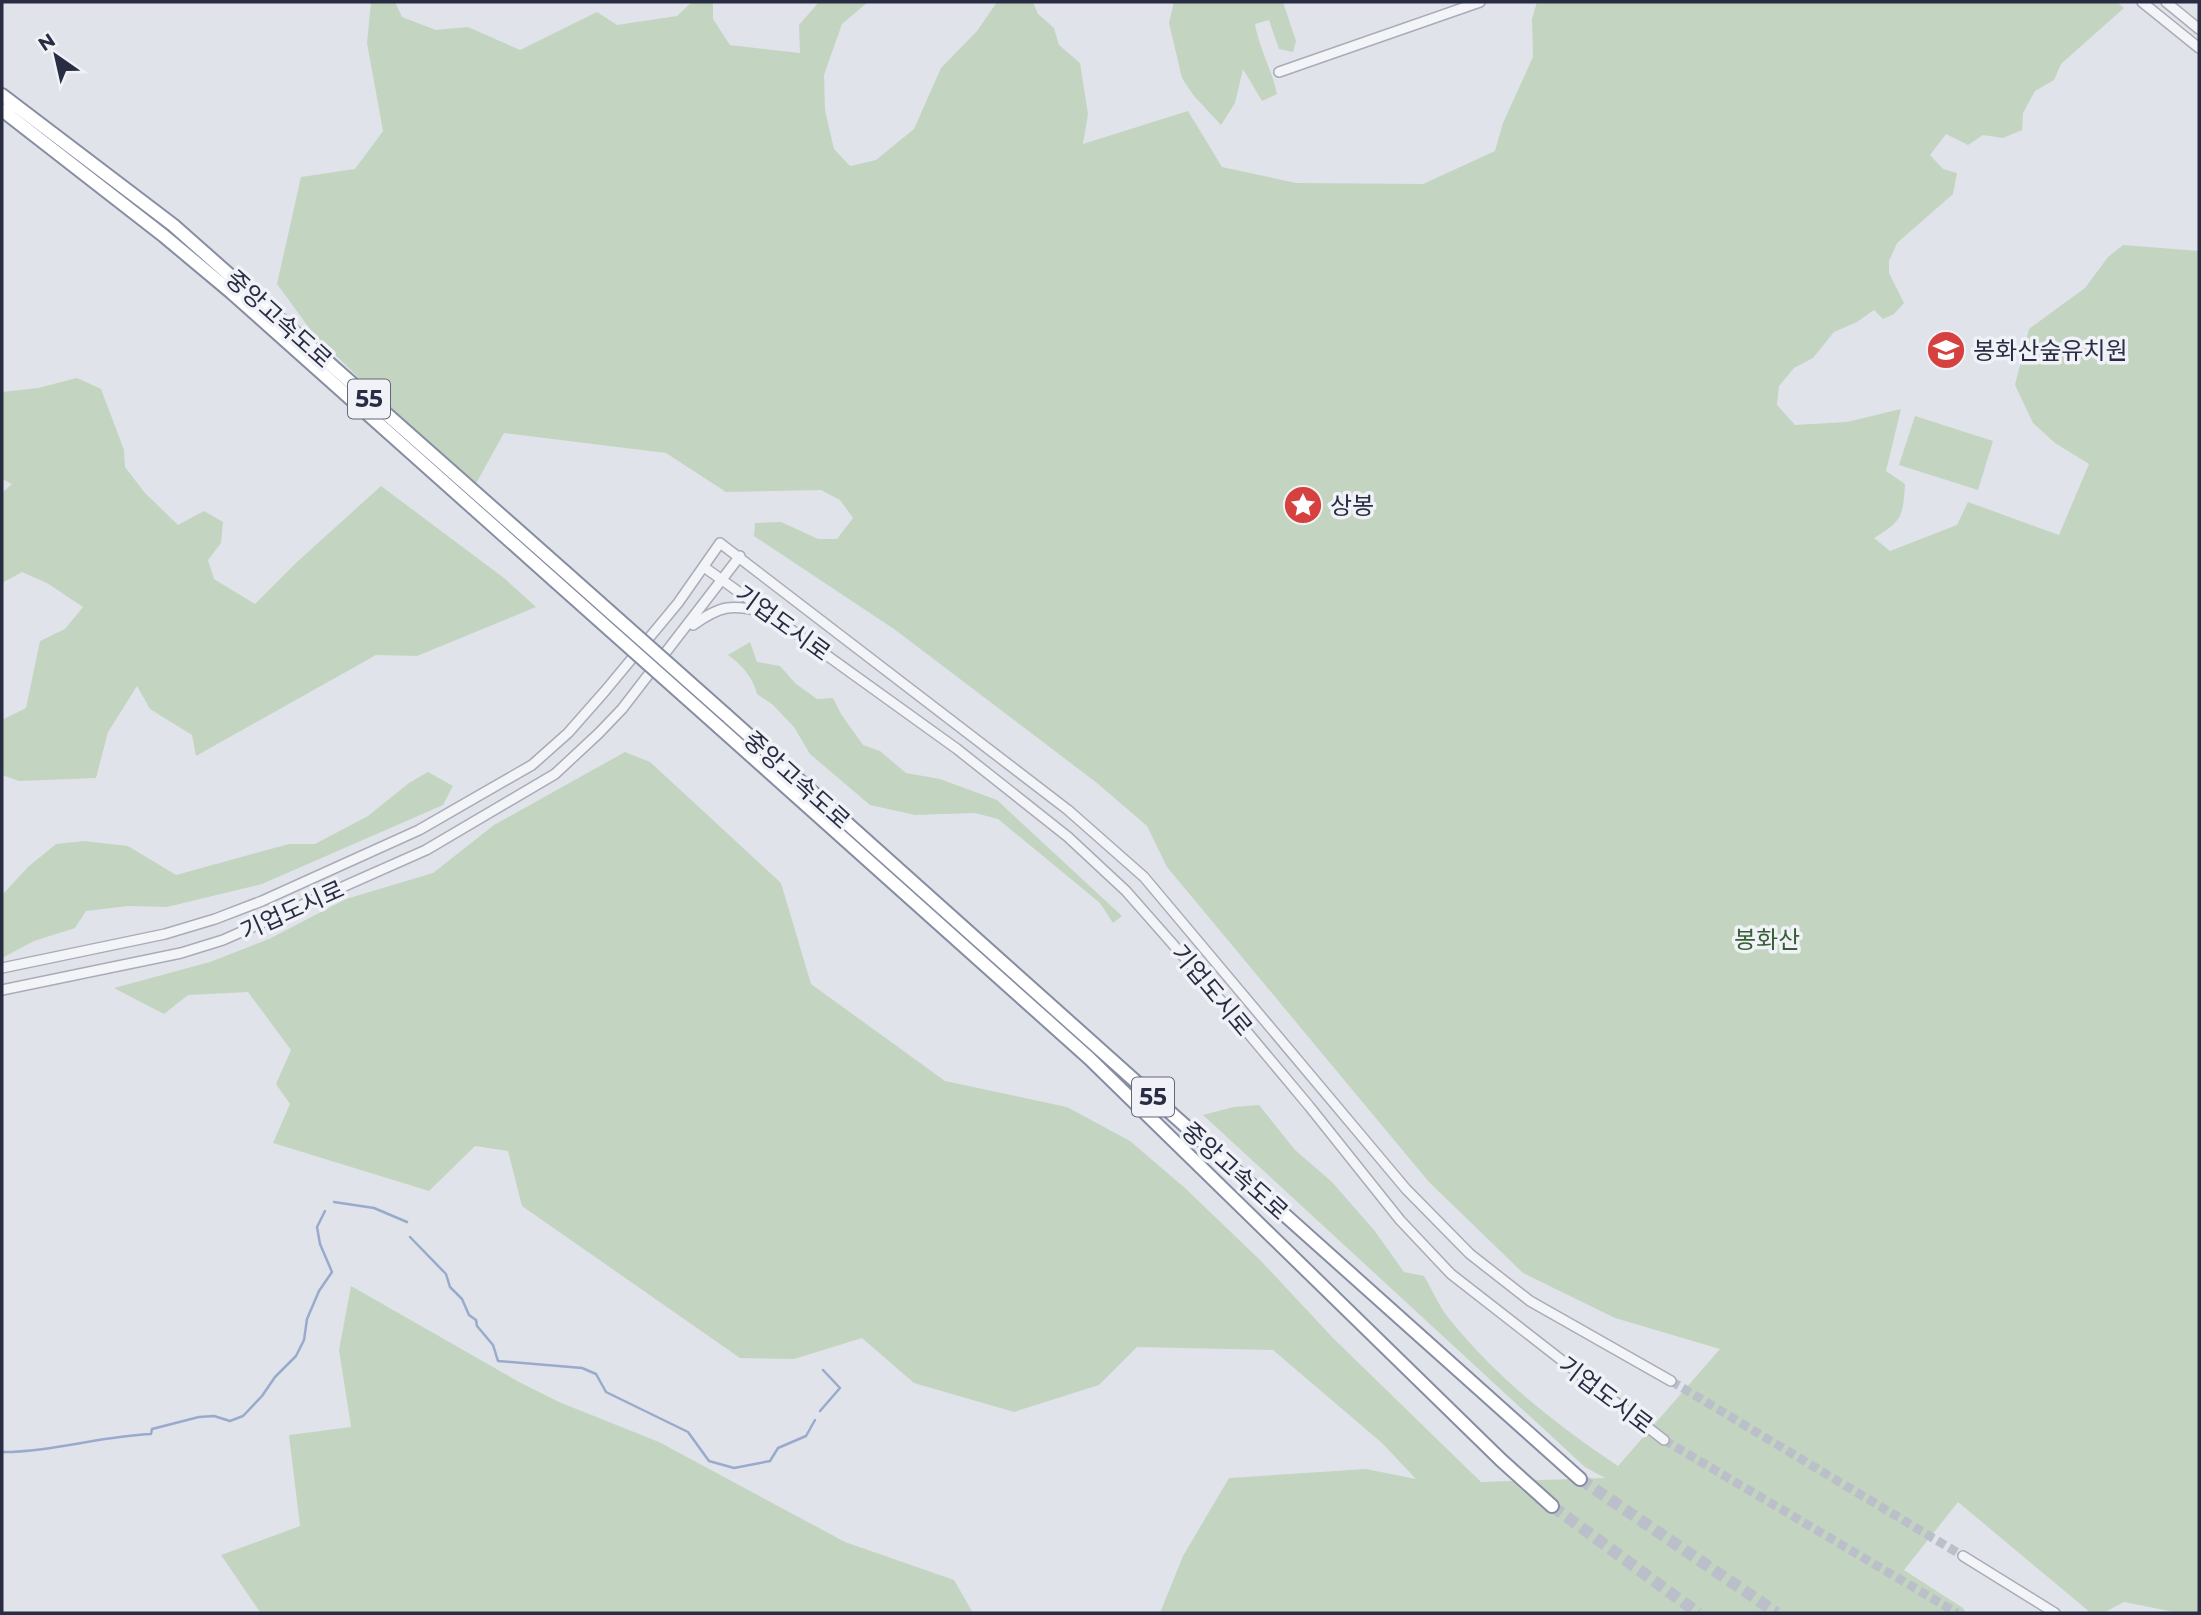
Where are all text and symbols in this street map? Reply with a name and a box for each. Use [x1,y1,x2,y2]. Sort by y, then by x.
north arrow [21,21,91,91]
text: N [34,28,60,56]
street label: 중앙고속도로 [220,264,338,374]
school or university icon: 봉화산숲유치원 [1925,329,1967,371]
place label: 봉화산숲유치원 [1973,336,2128,365]
road number: 55 [348,380,390,418]
place icon: 상봉 [1282,484,1324,526]
place label: 상봉 [1330,491,1374,520]
street label: 기업도시로 [730,579,836,667]
street label: 중앙고속도로 [738,725,856,835]
street label: 기업도시로 [236,874,348,946]
park label: 봉화산 [1734,925,1800,954]
street label: 기업도시로 [1165,938,1259,1042]
road number: 55 [1132,1078,1174,1116]
street label: 중앙고속도로 [1176,1116,1294,1226]
street label: 기업도시로 [1553,1350,1659,1440]

